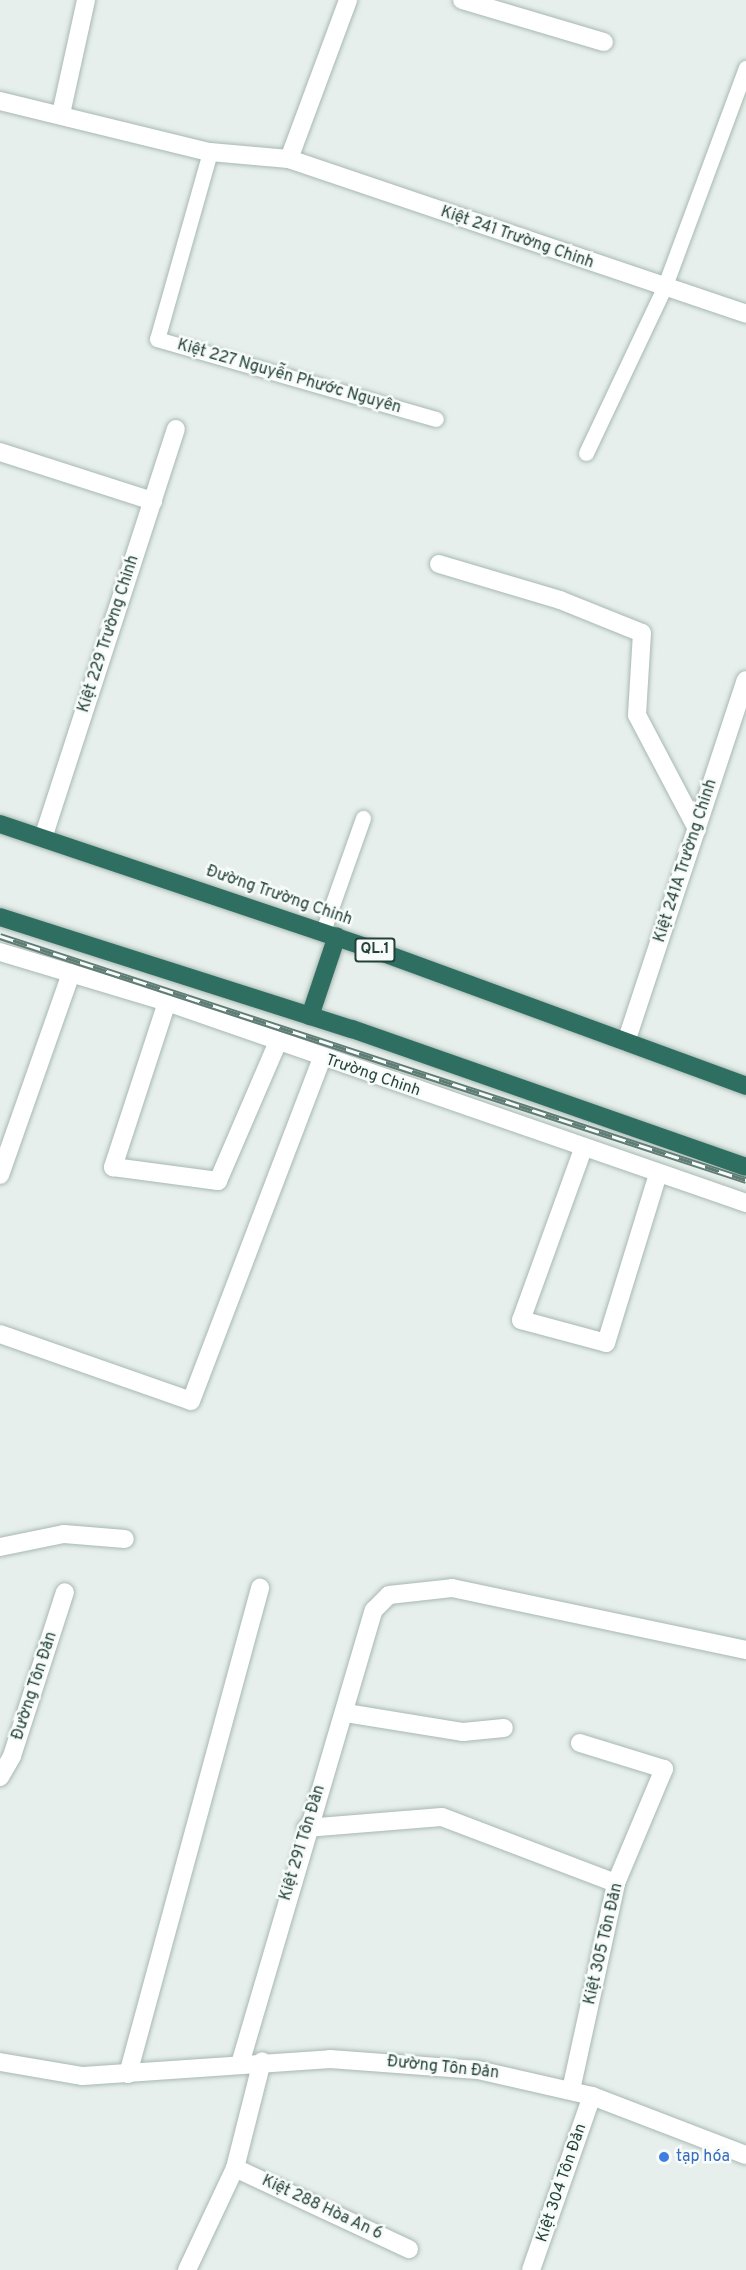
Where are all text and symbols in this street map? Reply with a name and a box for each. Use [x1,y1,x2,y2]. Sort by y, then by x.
street label: Kiệt 241 Trường Chinh [438,203,596,273]
street label: Kiệt 227 Nguyễn Phước Nguyên [175,336,403,418]
street label: Kiệt 229 Trường Chinh [74,553,144,715]
street label: Kiệt 241A Trường Chinh [650,776,722,946]
street label: Đường Trường Chinh [203,862,355,930]
road number: QL.1 [354,938,396,962]
street label: Trường Chinh [323,1051,423,1101]
street label: Đường Tôn Đản [8,1629,62,1743]
street label: Kiệt 291 Tôn Đản [276,1783,330,1903]
street label: Kiệt 305 Tôn Đản [581,1881,627,2007]
street label: Đường Tôn Đản [386,2053,500,2083]
street label: Kiệt 304 Tôn Đản [533,2121,591,2245]
place label: tạp hóa [676,2147,730,2167]
marker: tạp hóa [657,2150,671,2164]
street label: Kiệt 288 Hòa An 6 [258,2171,386,2245]

